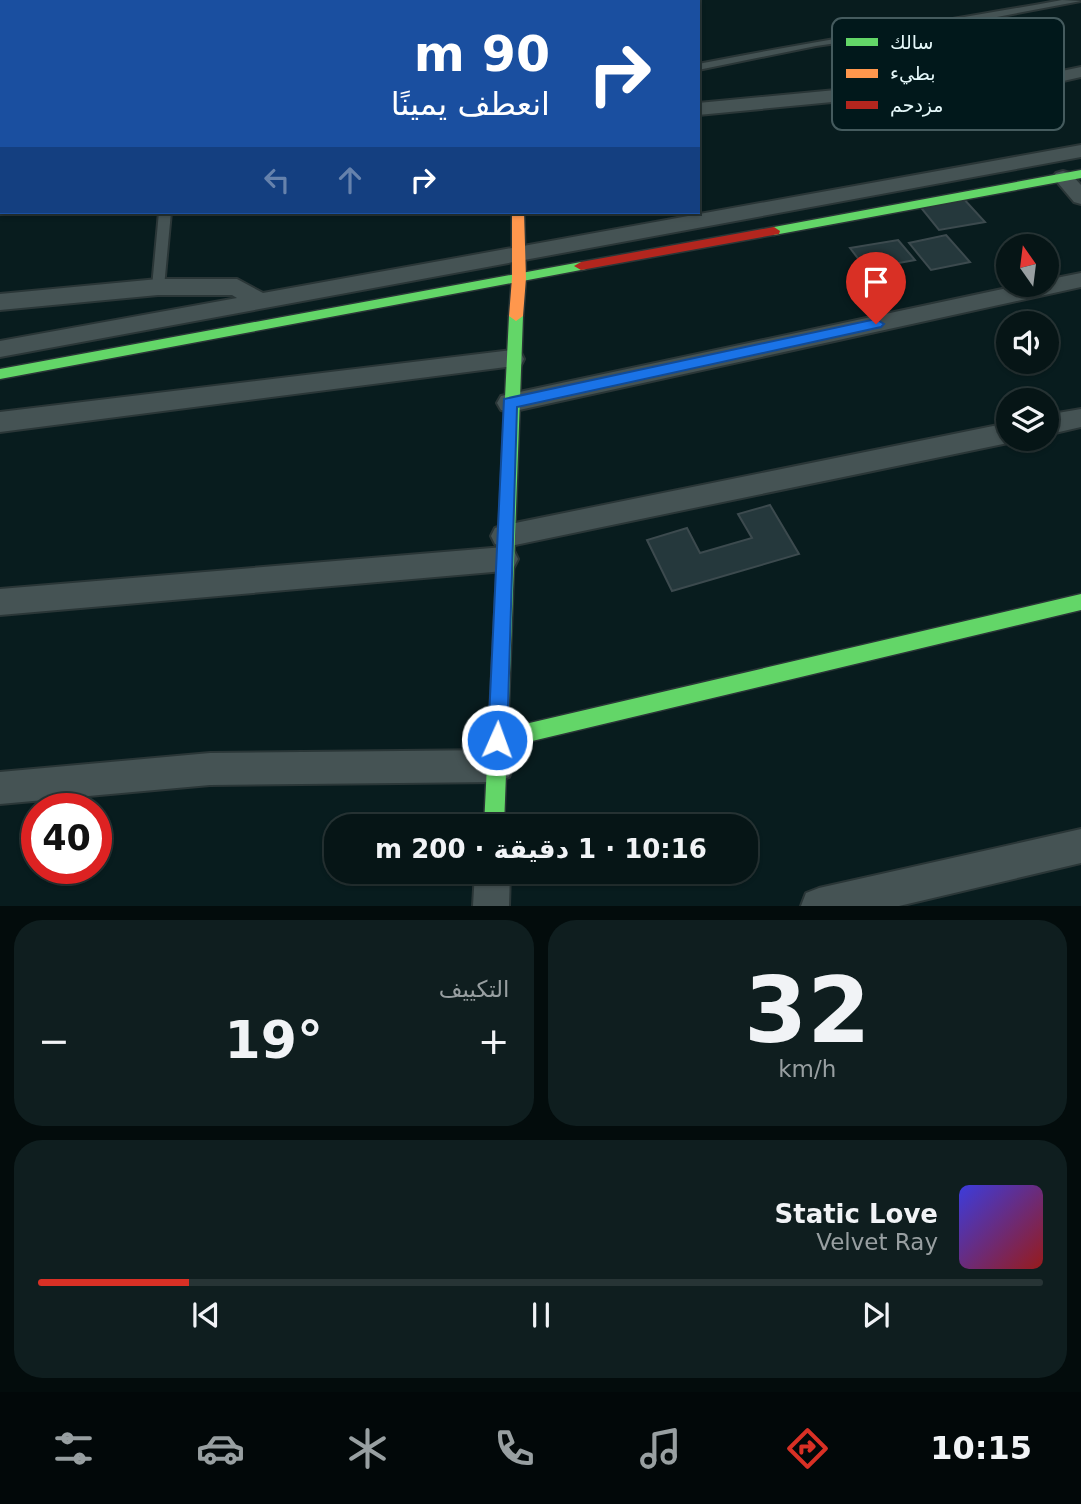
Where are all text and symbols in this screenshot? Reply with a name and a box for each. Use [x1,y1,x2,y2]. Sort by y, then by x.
legend [832,18,1064,130]
text: 90 m [414,26,550,83]
icon: right [574,28,665,119]
text: سالك [890,31,934,53]
text: بطيء [890,62,936,85]
text: انعطف يمينًا [391,85,550,123]
text: مزدحم [890,94,944,117]
icon: left [258,161,296,199]
icon: ahead [331,161,369,199]
icon: right [404,161,442,199]
north arrow [996,234,1059,298]
map controls [996,234,1059,451]
pin [846,252,906,324]
icon: arrive [857,263,895,301]
button: sound [996,311,1059,374]
button: layers [996,388,1059,451]
position arrow [460,703,534,777]
speed limit sign: 40 [21,793,112,884]
text: 10:16 · 1 دقيقة · 200 m [375,834,707,864]
text: 32 [744,958,871,1063]
text: التكييف [439,976,510,1002]
text: 19° [225,1010,323,1070]
text: − [38,1019,70,1063]
text: + [478,1019,510,1063]
text: km/h [778,1056,836,1082]
text: Static Love [774,1199,938,1229]
text: Velvet Ray [816,1229,938,1255]
icon: previous [187,1296,225,1334]
icon: pause [522,1296,560,1334]
icon: next [857,1296,895,1334]
icon: filters [49,1424,98,1473]
icon: car [196,1424,245,1473]
icon: climate [343,1424,392,1473]
icon: phone [490,1424,539,1473]
icon: music [636,1424,685,1473]
icon: directions [783,1424,832,1473]
text: 10:15 [930,1429,1032,1467]

